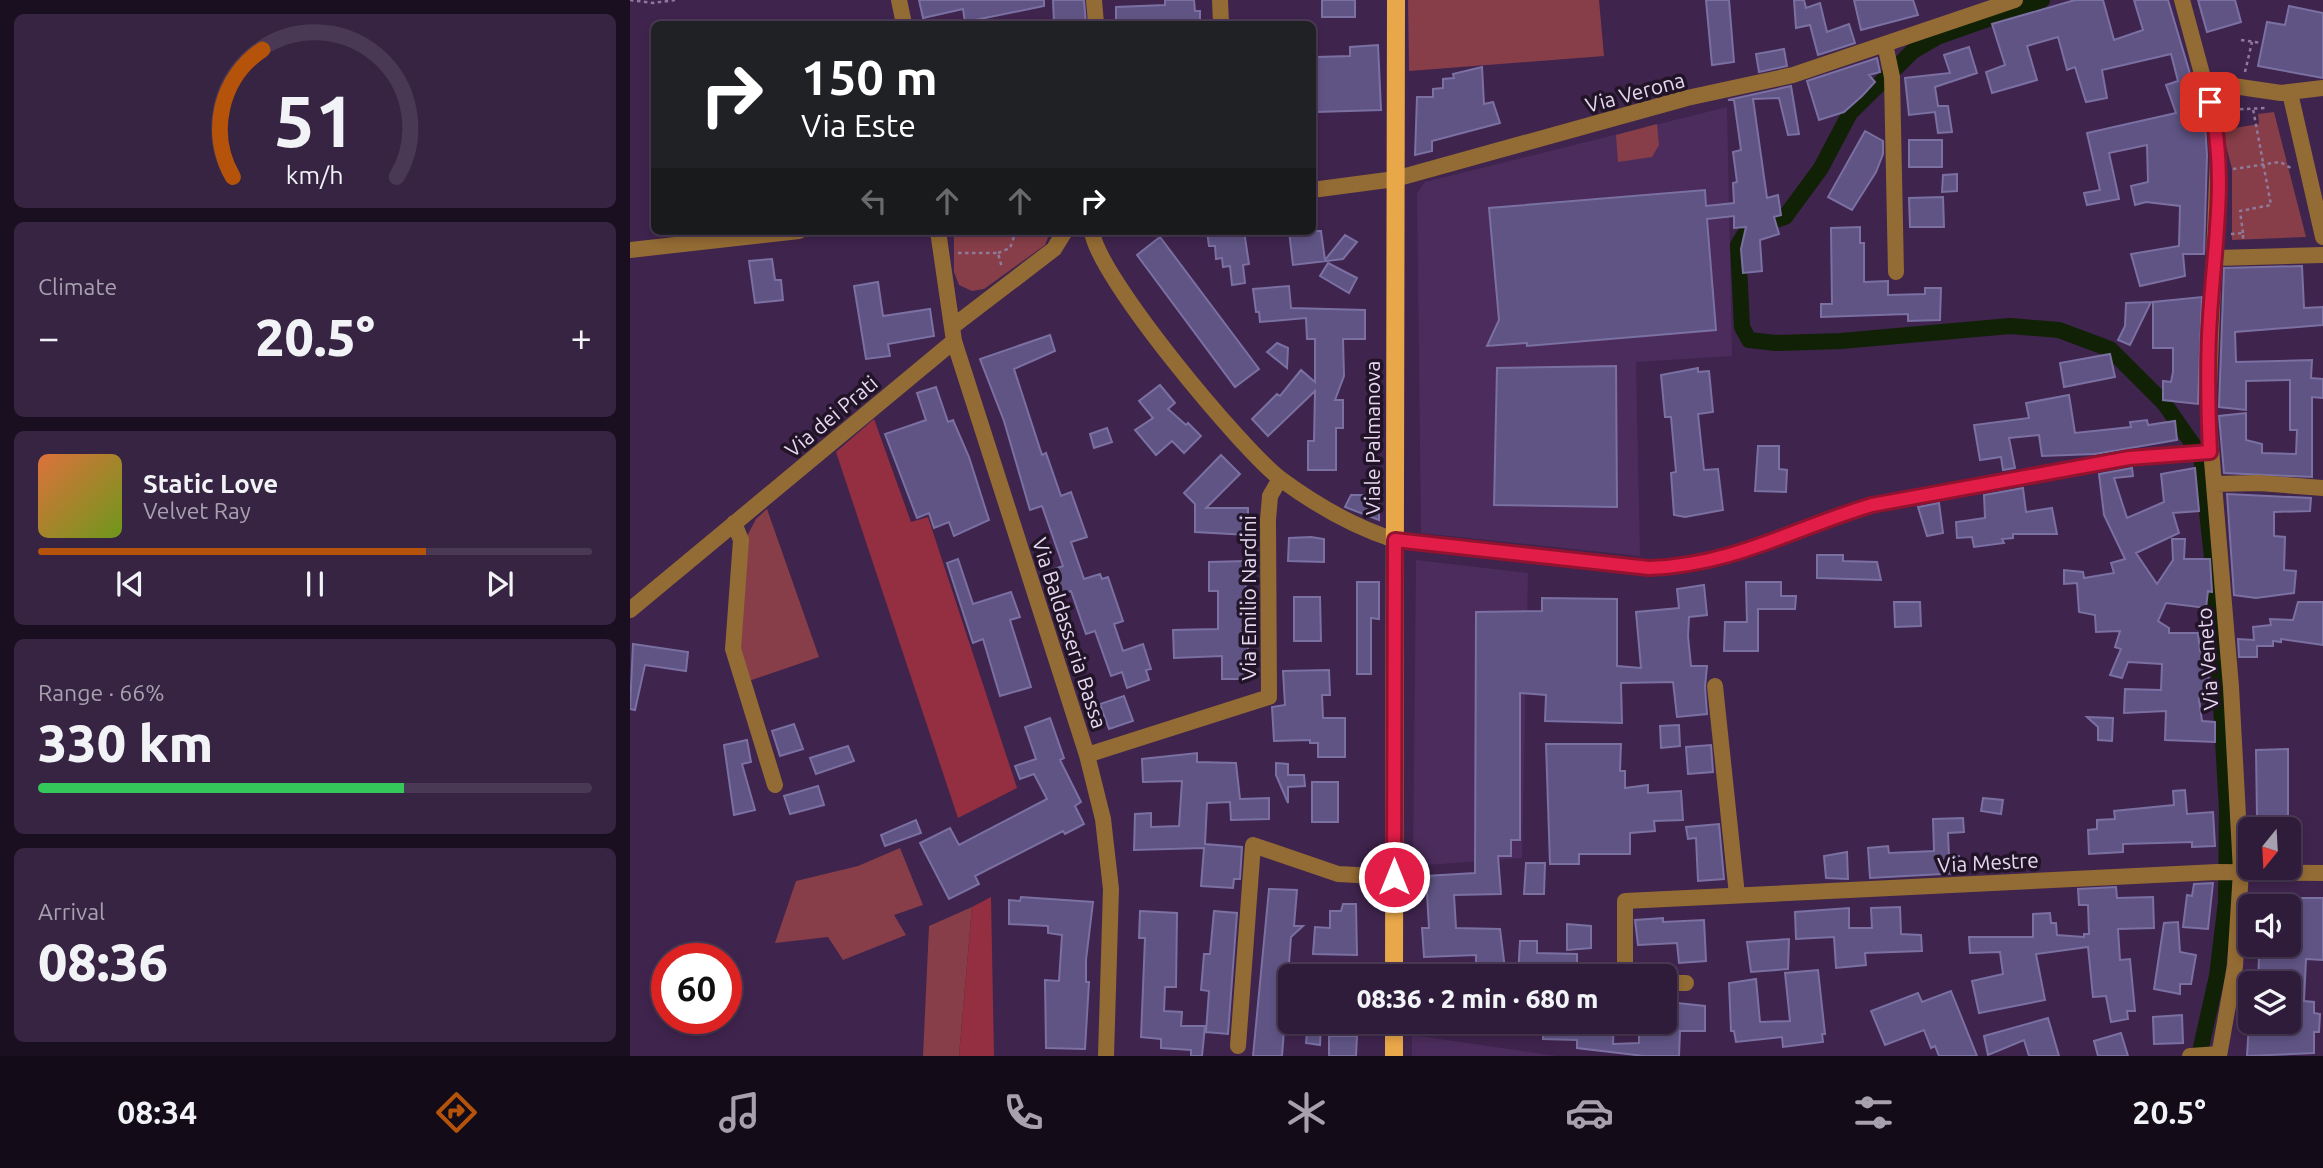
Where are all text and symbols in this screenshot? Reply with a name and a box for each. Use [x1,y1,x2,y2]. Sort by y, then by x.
icon: right [686,49,777,140]
text: 150 m [801,49,938,104]
street label: Via Verona [1583,67,1687,117]
pin [2180,72,2240,132]
text: 51 [274,80,356,162]
icon: arrive [2191,83,2229,121]
text: Via Este [801,107,916,143]
text: km/h [286,161,344,189]
icon: left [855,182,893,220]
icon: ahead [928,182,966,220]
icon: ahead [1001,182,1039,220]
icon: right [1074,182,1112,220]
text: Climate [38,274,117,299]
text: 20.5° [255,308,375,366]
text: − [38,316,59,358]
text: + [571,316,592,358]
street label: Viale Palmanova [1360,361,1384,515]
street label: Via dei Prati [780,370,882,462]
text: Static Love [143,469,278,498]
text: Velvet Ray [143,498,251,523]
street label: Via Emilio Nardini [1236,515,1260,681]
street label: Via Baldasseria Bassa [1028,535,1112,731]
icon: previous [111,565,149,603]
icon: pause [296,565,334,603]
icon: next [481,565,519,603]
street label: Via Veneto [2191,607,2223,711]
text: Range · 66% [38,680,165,705]
text: 330 km [38,714,213,772]
north arrow [2238,817,2301,880]
map controls [2238,817,2301,1034]
position arrow [1357,840,1431,914]
street label: Via Mestre [1937,847,2039,877]
button: sound [2238,894,2301,957]
text: Arrival [38,899,105,924]
text: 08:36 [38,933,168,991]
speed limit sign: 60 [651,943,742,1034]
button: layers [2238,971,2301,1034]
text: 08:36 · 2 min · 680 m [1357,984,1598,1013]
icon: directions [432,1088,481,1137]
icon: music [715,1088,764,1137]
icon: phone [999,1088,1048,1137]
icon: climate [1282,1088,1331,1137]
icon: car [1565,1088,1614,1137]
icon: filters [1849,1088,1898,1137]
text: 08:34 [117,1094,197,1130]
text: 20.5° [2132,1094,2206,1130]

